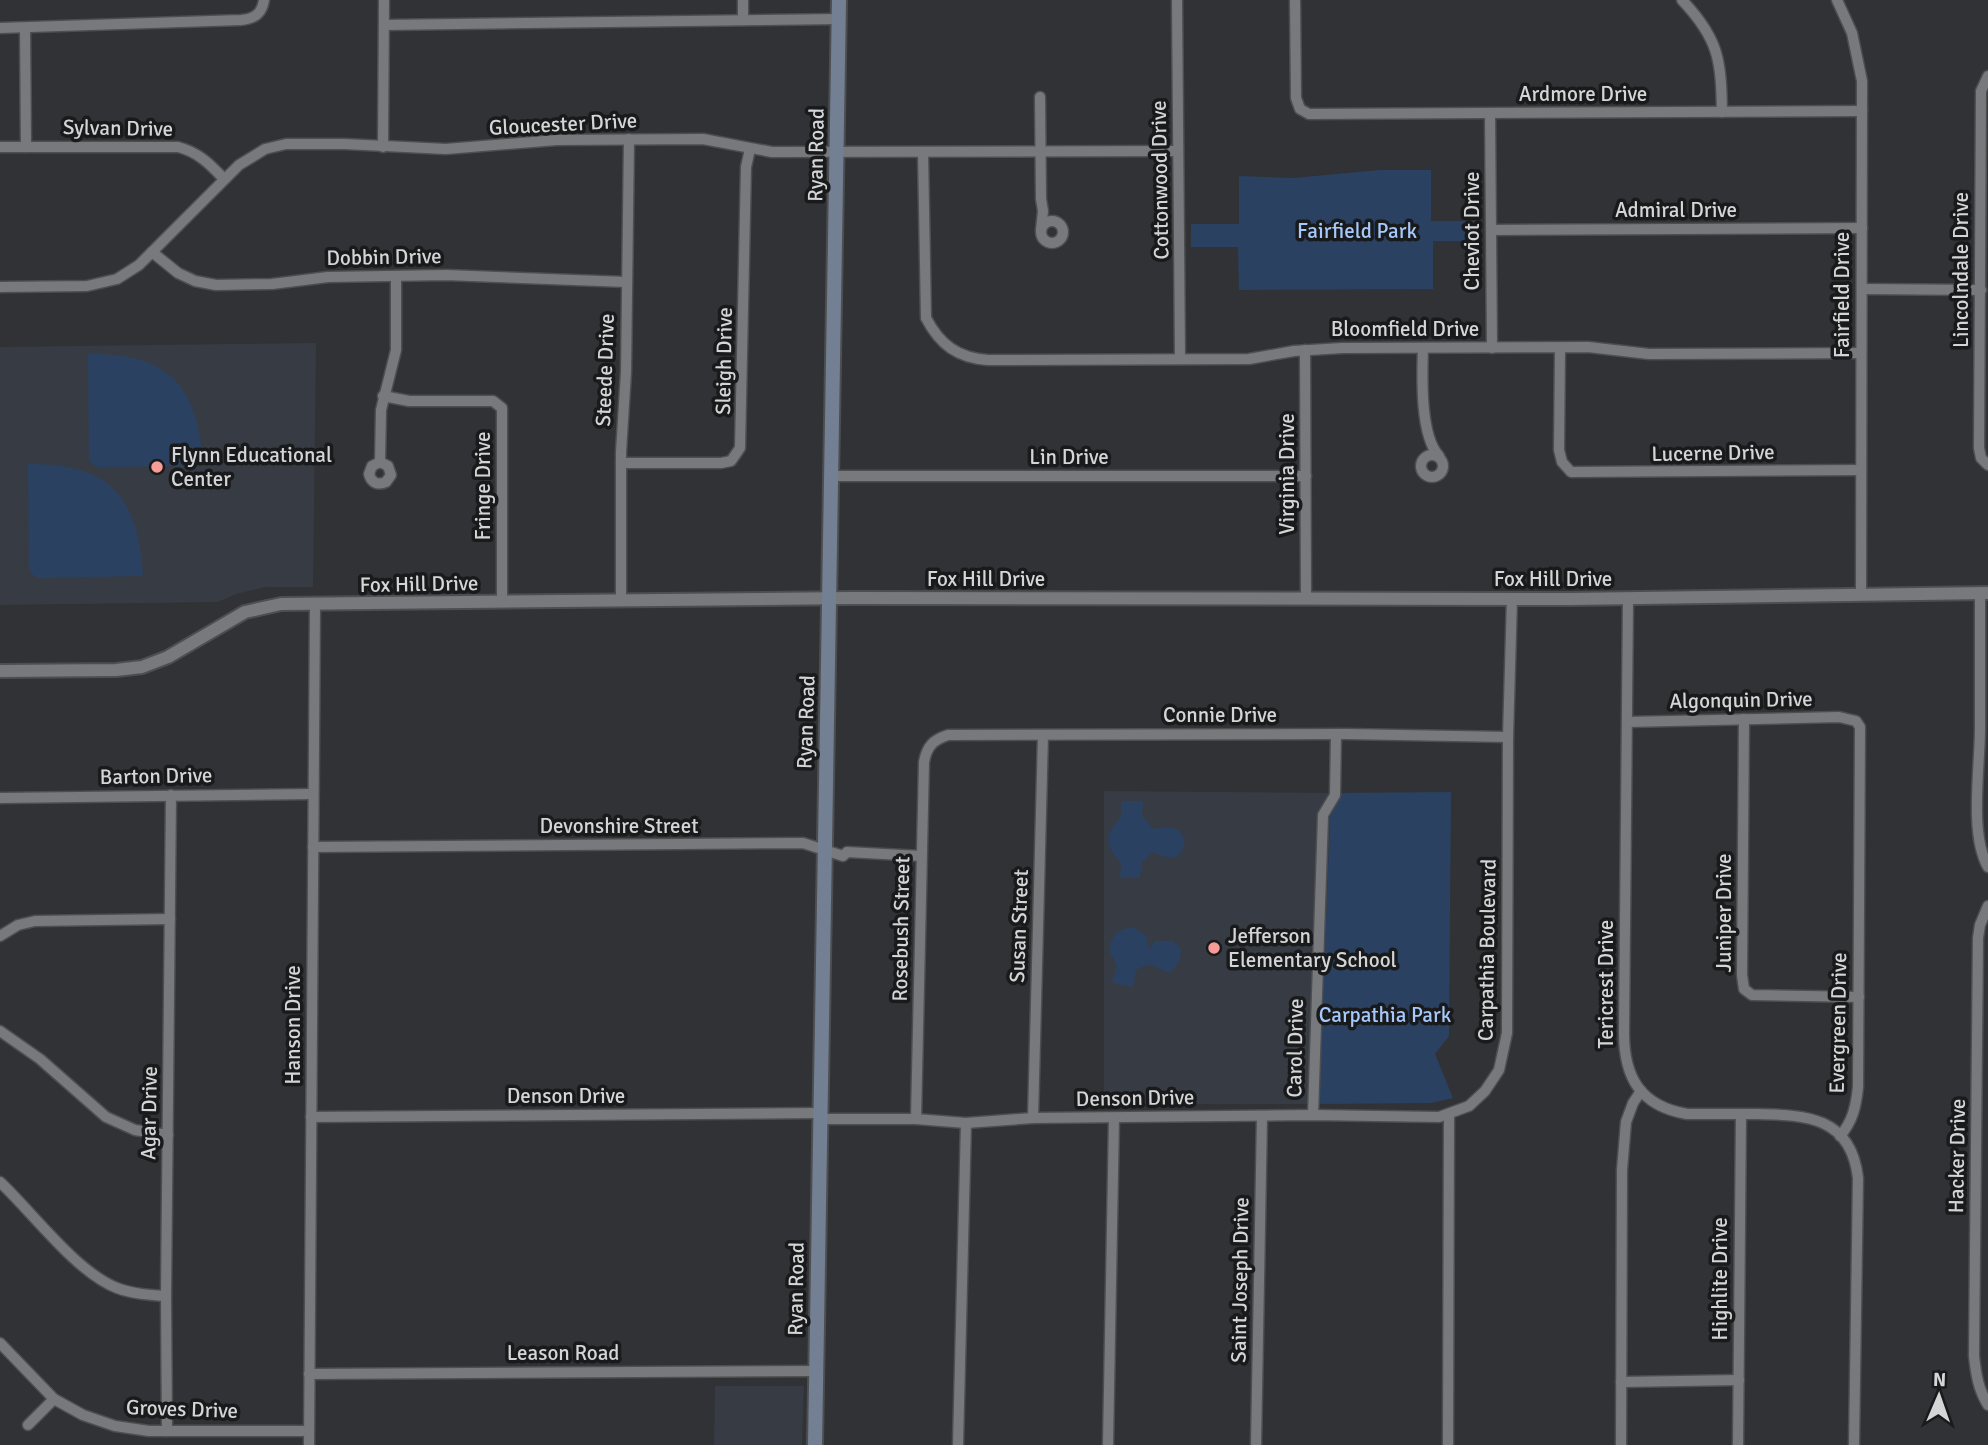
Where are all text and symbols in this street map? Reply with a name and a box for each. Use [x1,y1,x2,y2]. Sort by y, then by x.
street label: Ardmore Drive [1519,81,1647,107]
street label: Cottonwood Drive [1146,100,1174,260]
street label: Gloucester Drive [488,107,638,141]
street label: Ryan Road [802,108,830,202]
street label: Sylvan Drive [63,114,173,142]
street label: Cheviot Drive [1459,171,1485,291]
street label: Lincolndale Drive [1948,192,1974,348]
street label: Admiral Drive [1615,197,1737,223]
park label: Fairfield Park [1297,218,1417,244]
street label: Fairfield Drive [1829,232,1855,358]
street label: Dobbin Drive [326,243,442,271]
street label: Sleigh Drive [710,307,738,415]
street label: Steede Drive [590,313,620,427]
street label: Bloomfield Drive [1331,316,1479,342]
street label: Virginia Drive [1274,413,1300,535]
street label: Fringe Drive [470,432,496,540]
street label: Lucerne Drive [1651,439,1775,467]
place label: Flynn Educational Center [171,442,332,492]
street label: Lin Drive [1029,444,1109,470]
marker: Flynn Educational Center [149,459,165,475]
street label: Fox Hill Drive [927,566,1045,592]
street label: Fox Hill Drive [1494,566,1612,592]
street label: Fox Hill Drive [359,570,479,598]
street label: Ryan Road [791,675,821,769]
street label: Algonquin Drive [1669,686,1813,714]
street label: Connie Drive [1163,702,1277,728]
street label: Barton Drive [99,762,213,790]
street label: Devonshire Street [539,813,699,839]
street label: Juniper Drive [1711,853,1737,973]
street label: Rosebush Street [887,856,915,1002]
street label: Carpathia Boulevard [1472,859,1502,1041]
street label: Susan Street [1004,869,1034,983]
street label: Tericrest Drive [1593,920,1619,1048]
place label: Jefferson Elementary School [1228,923,1397,973]
marker: Jefferson Elementary School [1206,940,1222,956]
street label: Evergreen Drive [1824,952,1852,1094]
street label: Hanson Drive [280,965,306,1085]
street label: Carol Drive [1281,998,1309,1098]
park label: Carpathia Park [1319,1002,1452,1028]
street label: Agar Drive [135,1066,163,1160]
street label: Denson Drive [507,1083,625,1109]
street label: Denson Drive [1075,1084,1195,1112]
street label: Hacker Drive [1943,1098,1971,1214]
street label: Saint Joseph Drive [1226,1197,1254,1363]
street label: Highlite Drive [1707,1217,1733,1341]
street label: Ryan Road [782,1242,810,1336]
street label: Leason Road [507,1340,619,1366]
north arrow [1904,1361,1974,1431]
text: N [1933,1368,1947,1392]
street label: Groves Drive [126,1394,238,1424]

